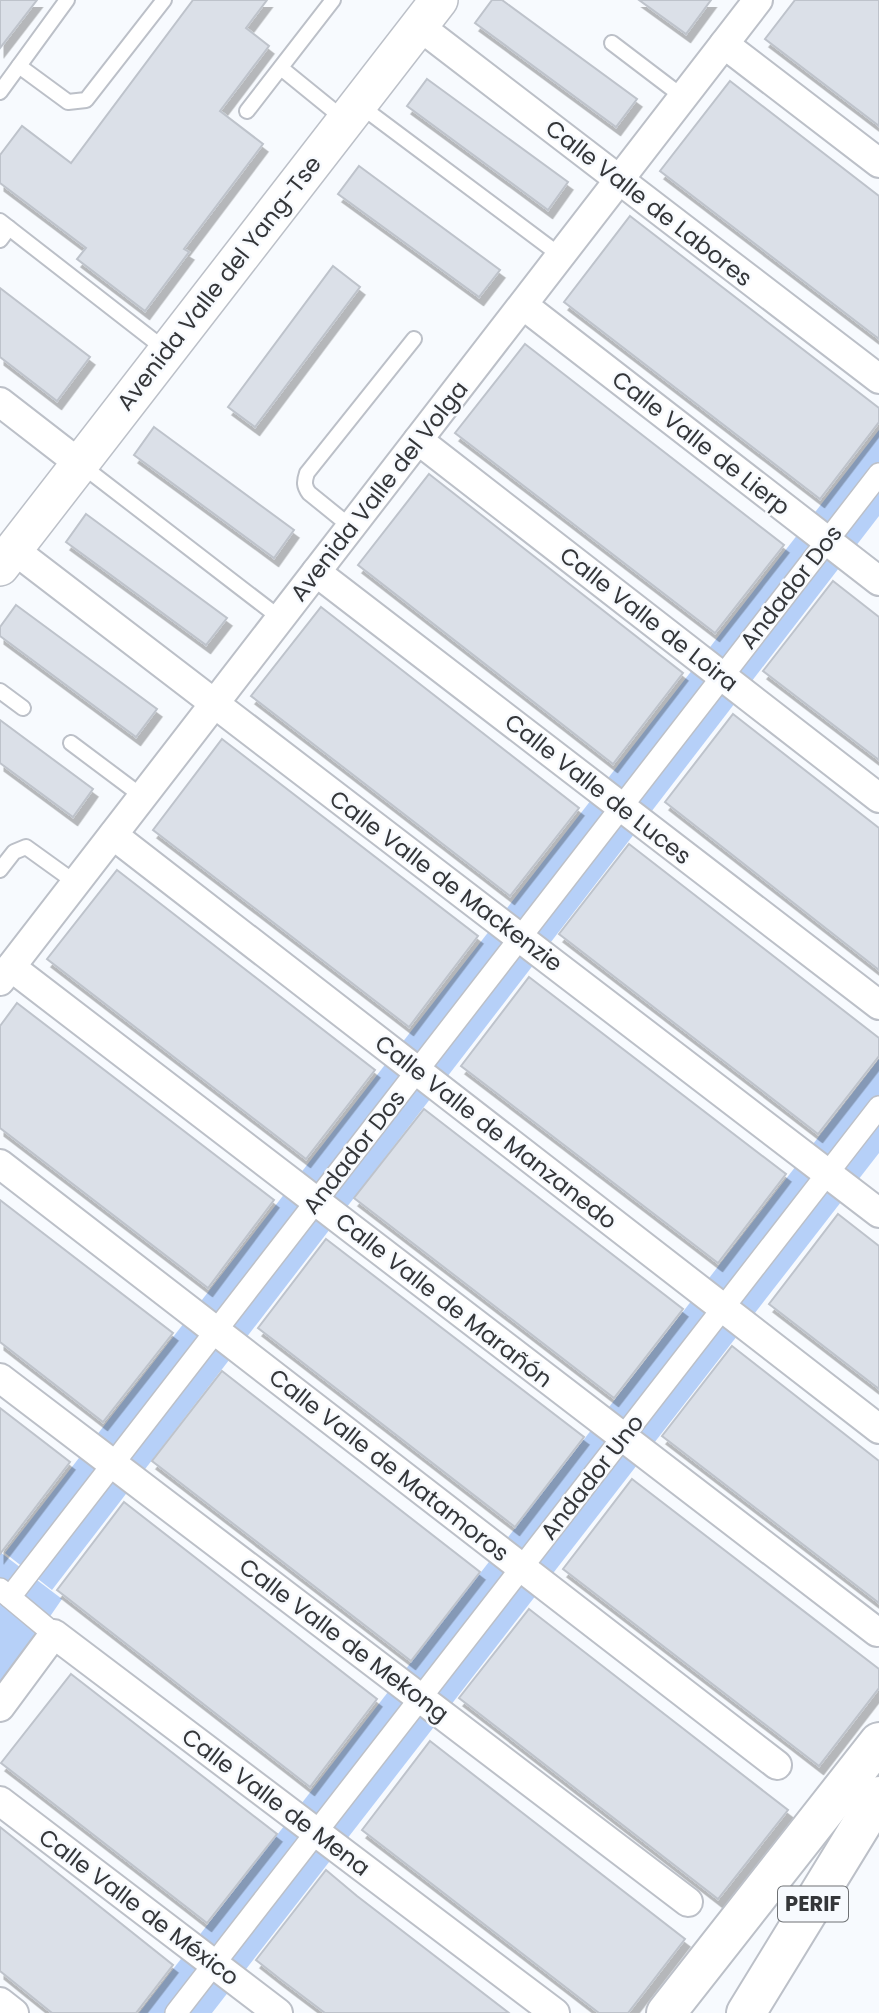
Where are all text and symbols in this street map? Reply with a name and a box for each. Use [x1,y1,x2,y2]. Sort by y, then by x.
street label: Calle Valle de Labores [539,112,759,294]
street label: Avenida Valle del Yang-Tse [109,149,329,417]
street label: Calle Valle de Lierp [605,363,797,523]
street label: Avenida Valle del Volga [283,374,475,608]
street label: Andador Dos [732,518,850,656]
street label: Calle Valle de Loira [553,539,745,699]
street label: Calle Valle de Luces [498,706,698,872]
street label: Calle Valle de Mackenzie [323,783,569,979]
street label: Calle Valle de Manzanedo [368,1027,624,1237]
street label: Andador Dos [295,1083,413,1221]
street label: Calle Valle de Marañón [329,1205,559,1395]
street label: Calle Valle de Matamoros [262,1361,516,1569]
street label: Andador Uno [533,1408,651,1546]
street label: Calle Valle de Mekong [233,1551,455,1729]
street label: Calle Valle de Mena [175,1721,377,1883]
street label: Calle Valle de México [32,1821,246,1993]
road number: PERIF [778,1886,848,1922]

